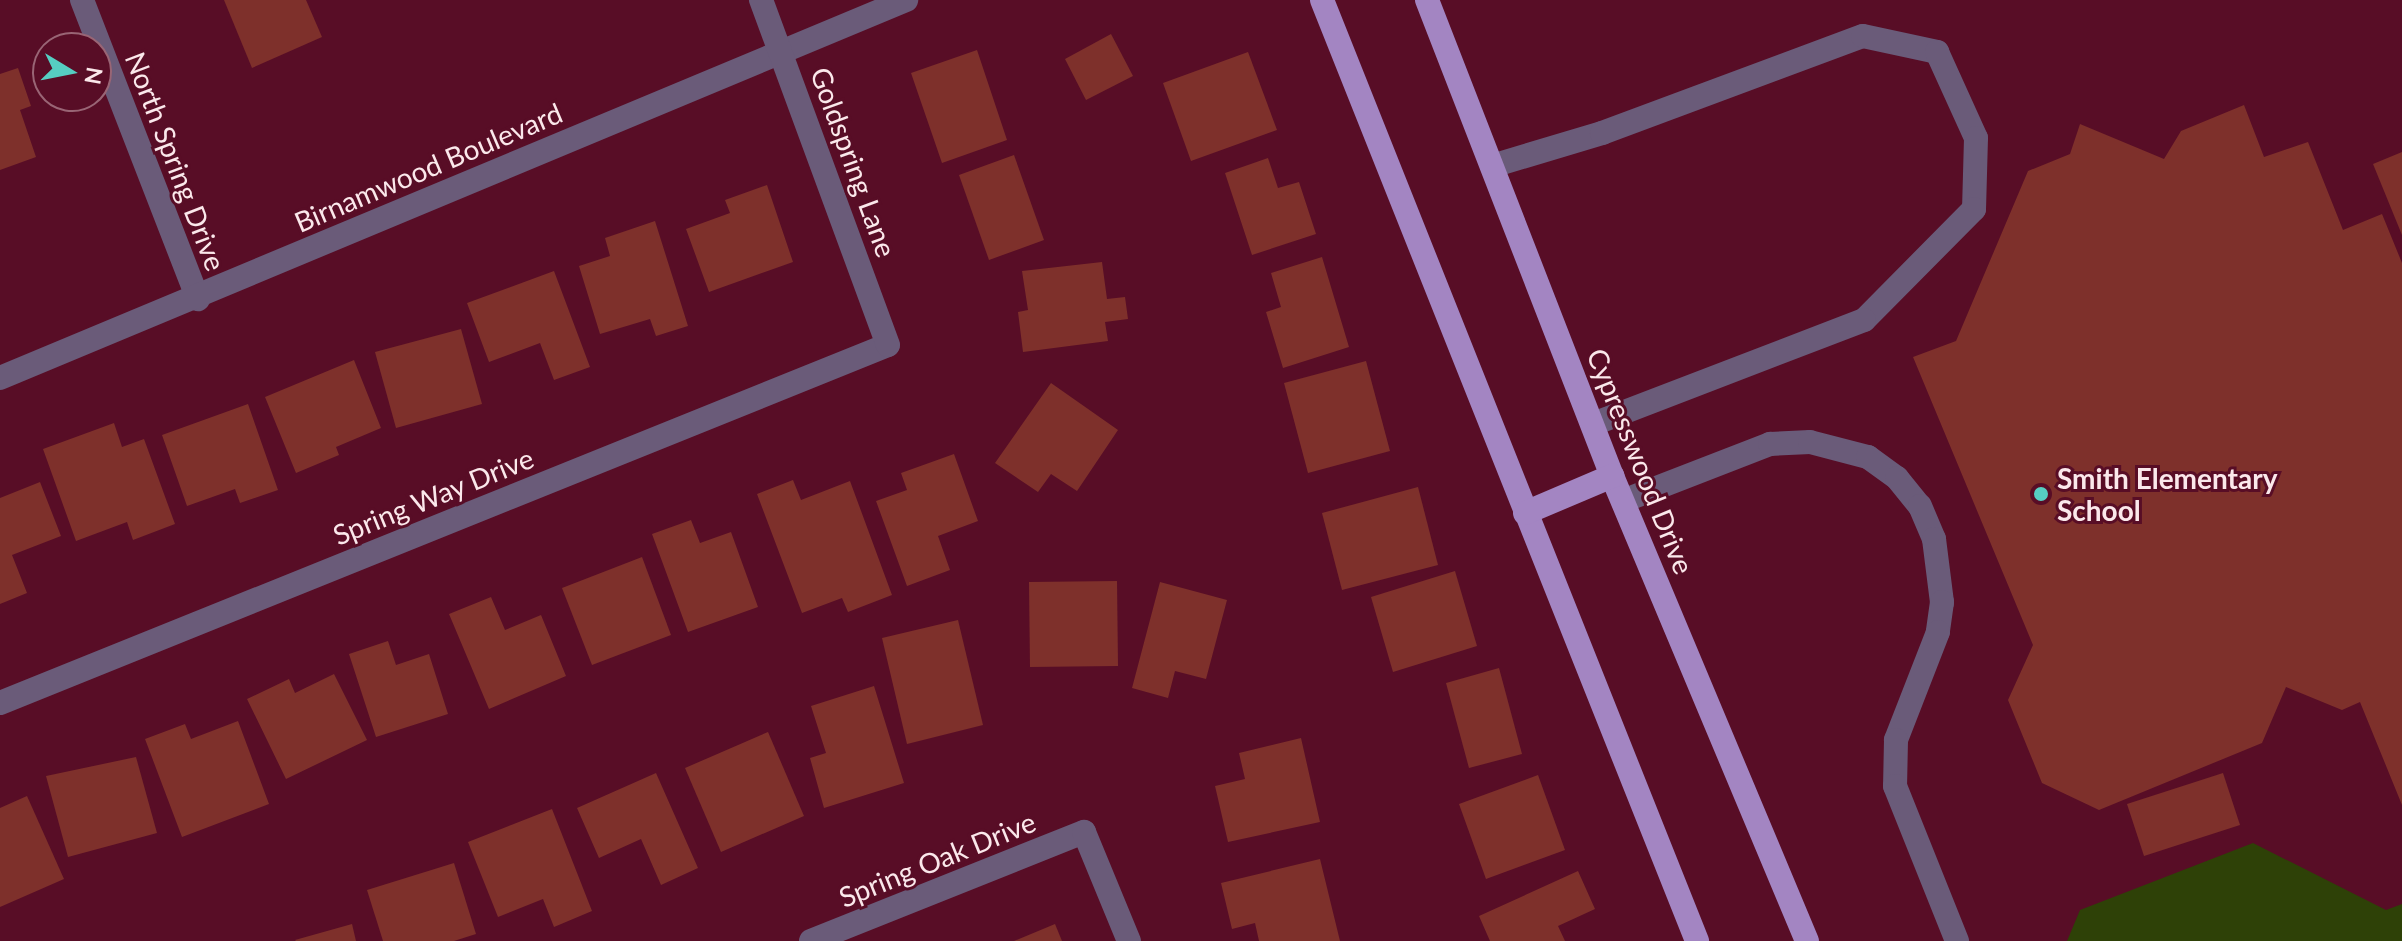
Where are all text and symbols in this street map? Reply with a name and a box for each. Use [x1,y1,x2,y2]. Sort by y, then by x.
north arrow [32,32,112,112]
street label: North Spring Drive [119,47,233,275]
street label: Goldspring Lane [804,63,904,261]
text: N [79,65,109,87]
street label: Birnamwood Boulevard [289,95,567,239]
street label: Cypresswood Drive [1580,343,1702,579]
street label: Spring Way Drive [327,440,539,552]
place label: Smith Elementary School [2057,461,2277,527]
marker: Smith Elementary School [2032,485,2050,503]
street label: Spring Oak Drive [834,804,1040,914]

